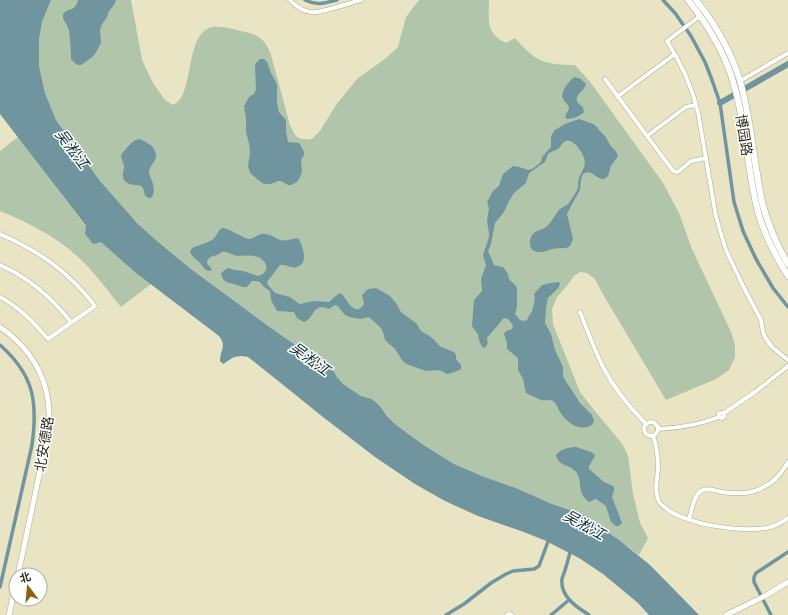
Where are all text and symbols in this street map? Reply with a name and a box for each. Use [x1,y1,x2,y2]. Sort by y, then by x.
street label: 博园路 [732,113,756,157]
water label: 吴淞江 [51,125,95,174]
water label: 吴淞江 [287,338,336,381]
street label: 北安德路 [31,415,57,473]
water label: 吴淞江 [560,505,610,545]
north arrow [8,567,48,607]
text: 北 [18,569,32,586]

